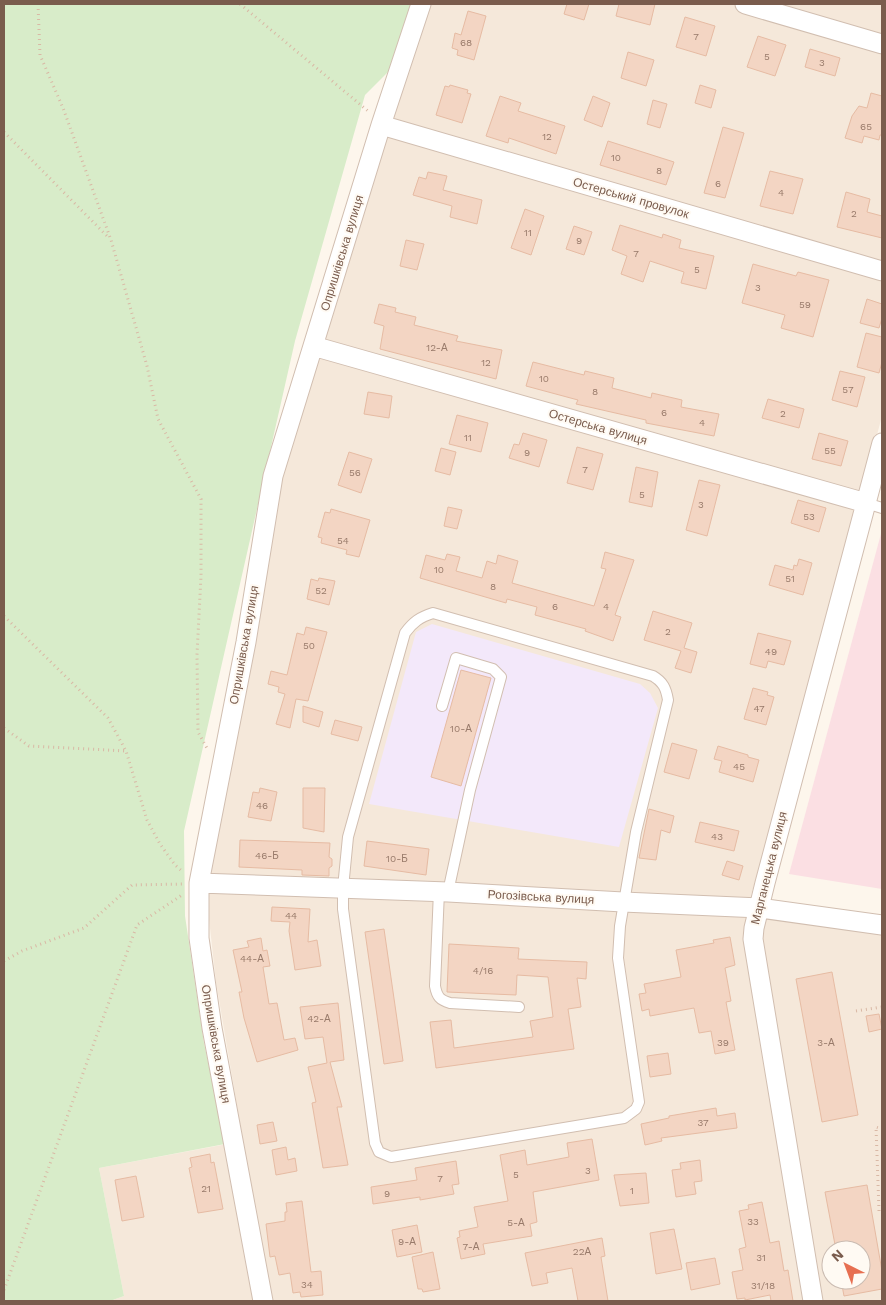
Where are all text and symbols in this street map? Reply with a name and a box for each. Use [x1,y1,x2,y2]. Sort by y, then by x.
house number: 7 [693,31,699,42]
house number: 68 [460,37,472,48]
house number: 5 [764,51,770,62]
house number: 3 [819,57,825,68]
house number: 65 [860,121,872,132]
house number: 12 [542,131,552,142]
house number: 10 [611,152,621,163]
house number: 8 [656,165,662,176]
street label: Остерський провулок [571,175,691,221]
house number: 6 [715,178,721,189]
house number: 4 [778,187,784,198]
street label: Опришківська вулиця [318,193,366,313]
house number: 2 [851,208,857,219]
house number: 11 [524,227,532,238]
house number: 9 [576,235,582,246]
house number: 7 [633,248,639,259]
house number: 5 [694,264,700,275]
house number: 3 [755,282,761,293]
house number: 59 [799,299,811,310]
house number: 12-А [426,342,448,353]
house number: 12 [481,357,491,368]
house number: 10 [539,373,549,384]
house number: 57 [842,384,854,395]
house number: 8 [592,386,598,397]
street label: Остерська вулиця [547,406,649,448]
house number: 6 [661,407,667,418]
house number: 2 [780,408,786,419]
house number: 4 [699,417,705,428]
house number: 11 [464,432,472,443]
house number: 55 [824,445,836,456]
house number: 9 [524,447,530,458]
house number: 7 [582,464,588,475]
house number: 56 [349,467,361,478]
house number: 5 [639,489,645,500]
house number: 3 [698,499,704,510]
house number: 53 [803,511,815,522]
house number: 54 [337,535,349,546]
house number: 10 [434,564,444,575]
house number: 51 [785,573,795,584]
house number: 8 [490,581,496,592]
street label: Опришківська вулиця [227,584,261,706]
house number: 52 [315,585,327,596]
house number: 6 [552,601,558,612]
house number: 4 [603,601,609,612]
house number: 2 [665,626,671,637]
house number: 50 [303,640,315,651]
house number: 49 [765,646,777,657]
house number: 47 [753,703,765,714]
house number: 10-А [450,723,472,734]
house number: 45 [733,761,745,772]
house number: 46 [256,800,268,811]
street label: Марганецька вулиця [748,810,790,926]
house number: 43 [711,831,723,842]
house number: 46-Б [255,850,279,861]
house number: 10-Б [386,853,408,864]
street label: Рогозівська вулиця [487,887,595,907]
house number: 44 [285,910,297,921]
house number: 44-А [240,953,264,964]
house number: 4/16 [473,965,493,976]
street label: Опришківська вулиця [199,983,233,1105]
house number: 42-А [307,1013,331,1024]
house number: 39 [717,1037,729,1048]
house number: 3-А [817,1037,835,1048]
house number: 37 [697,1117,709,1128]
house number: 3 [585,1165,591,1176]
house number: 5 [513,1169,519,1180]
house number: 7 [437,1173,443,1184]
house number: 21 [201,1183,211,1194]
house number: 1 [630,1185,634,1196]
house number: 9 [384,1188,390,1199]
house number: 33 [747,1216,759,1227]
house number: 5-А [507,1217,525,1228]
house number: 9-А [398,1236,416,1247]
north arrow [821,1240,871,1290]
house number: 7-А [463,1241,480,1252]
house number: 22А [573,1246,591,1257]
text: N [828,1246,847,1265]
house number: 31 [756,1252,766,1263]
house number: 34 [301,1279,313,1290]
house number: 31/18 [751,1280,775,1291]

